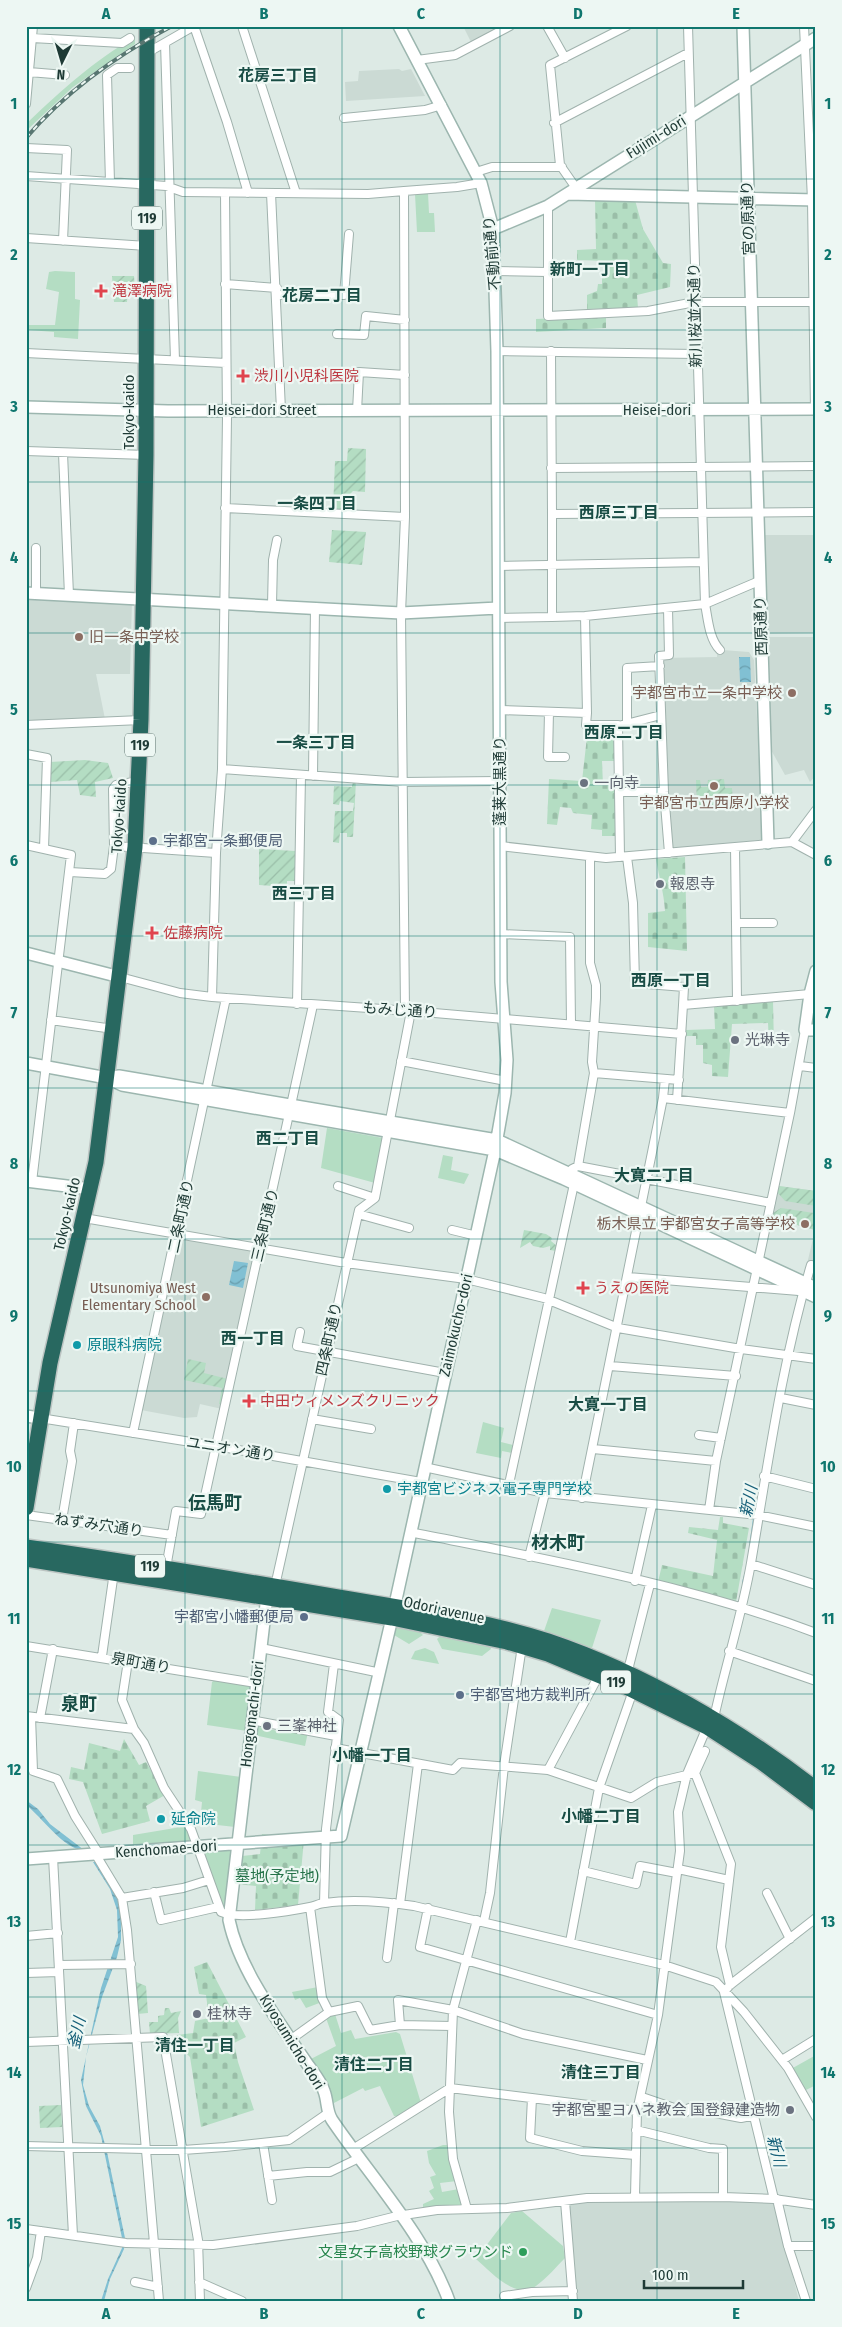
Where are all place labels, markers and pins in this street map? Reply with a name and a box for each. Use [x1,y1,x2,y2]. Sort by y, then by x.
place label: 滝澤病院 [112,282,172,300]
marker: 滝澤病院 [94,284,108,298]
place label: 渋川小児科医院 [254,367,359,385]
marker: 渋川小児科医院 [236,369,250,383]
place label: 旧一条中学校 [89,628,179,646]
marker: 旧一条中学校 [73,631,85,643]
place label: 宇都宮市立一条中学校 [632,684,782,702]
marker: 宇都宮市立一条中学校 [786,687,798,699]
place label: 一向寺 [594,774,639,792]
marker: 一向寺 [578,777,590,789]
marker: 宇都宮市立西原小学校 [708,780,720,792]
place label: 宇都宮市立西原小学校 [639,794,789,812]
place label: 宇都宮一条郵便局 [163,832,283,850]
marker: 宇都宮一条郵便局 [147,835,159,847]
place label: 報恩寺 [670,875,715,893]
marker: 報恩寺 [654,878,666,890]
place label: 佐藤病院 [163,924,223,942]
marker: 佐藤病院 [145,926,159,940]
place label: 光琳寺 [745,1031,790,1049]
marker: 光琳寺 [729,1034,741,1046]
place label: 栃木県立 宇都宮女子高等学校 [596,1215,795,1233]
marker: 栃木県立 宇都宮女子高等学校 [799,1218,811,1230]
place label: Utsunomiya West Elementary School [82,1279,196,1314]
place label: うえの医院 [594,1279,669,1297]
marker: うえの医院 [576,1281,590,1295]
marker: Utsunomiya West Elementary School [200,1291,212,1303]
place label: 原眼科病院 [87,1336,162,1354]
marker: 原眼科病院 [71,1339,83,1351]
place label: 中田ウィメンズクリニック [260,1392,440,1410]
marker: 中田ウィメンズクリニック [242,1394,256,1408]
place label: 宇都宮ビジネス電子専門学校 [397,1480,592,1498]
marker: 宇都宮ビジネス電子専門学校 [381,1483,393,1495]
place label: 宇都宮小幡郵便局 [174,1608,294,1626]
marker: 宇都宮小幡郵便局 [298,1611,310,1623]
place label: 宇都宮地方裁判所 [470,1686,590,1704]
marker: 宇都宮地方裁判所 [454,1689,466,1701]
place label: 三峯神社 [277,1717,337,1735]
marker: 三峯神社 [261,1720,273,1732]
place label: 延命院 [171,1810,216,1828]
marker: 延命院 [155,1813,167,1825]
place label: 桂林寺 [207,2005,252,2023]
marker: 桂林寺 [191,2008,203,2020]
place label: 宇都宮聖ヨハネ教会 国登録建造物 [551,2101,780,2119]
marker: 宇都宮聖ヨハネ教会 国登録建造物 [784,2104,796,2116]
place label: 文星女子高校野球グラウンド [318,2243,513,2261]
marker: 文星女子高校野球グラウンド [517,2246,529,2258]

